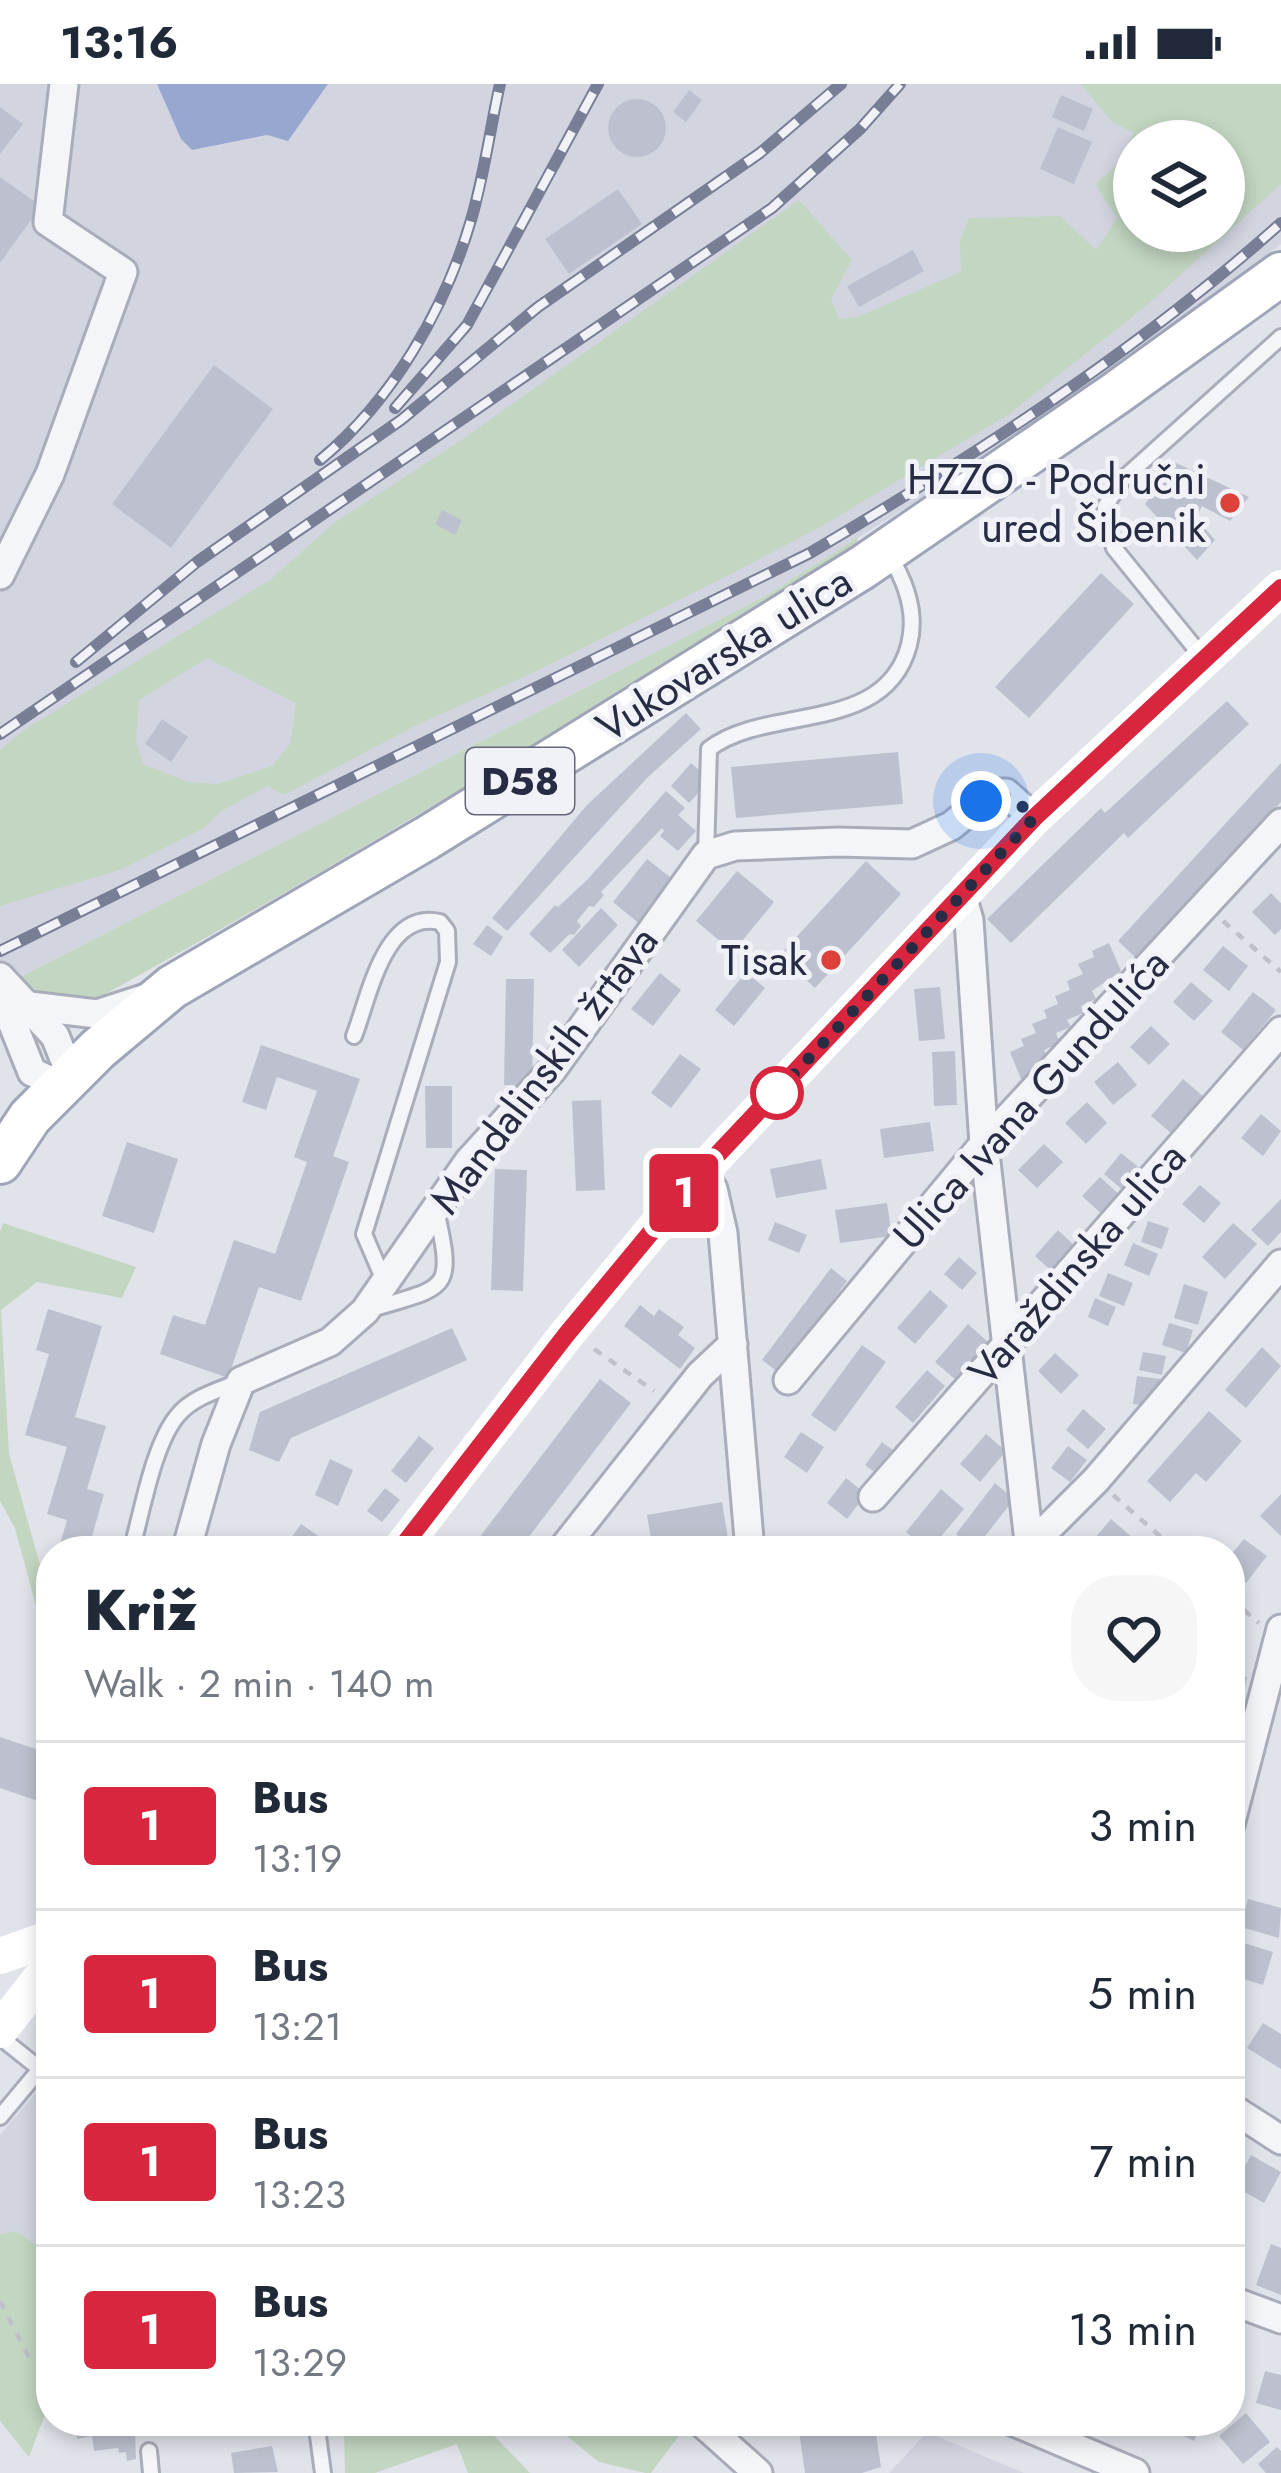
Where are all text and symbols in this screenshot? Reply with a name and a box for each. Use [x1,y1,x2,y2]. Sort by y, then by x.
text: 13:16 [60,10,178,75]
map controls [1113,120,1245,252]
button: layers [1113,120,1245,252]
place label: HZZO - Područni ured Šibenik [907,449,1207,558]
marker: HZZO - Područni ured Šibenik [1217,490,1243,516]
street label: Vukovarska ulica [584,551,864,757]
road number: D58 [466,748,574,814]
your location [951,771,1011,831]
street label: Mandalinskih žrtava [415,913,673,1227]
place label: Tisak [721,930,808,991]
street label: Ulica Ivana Gundulića [879,935,1183,1263]
marker: Tisak [818,947,844,973]
unlabelled marker [752,1068,802,1118]
street label: Varaždinska ulica [954,1129,1200,1399]
line badge: 1 [645,1154,723,1232]
text: 1 [673,1162,695,1223]
text: Križ [84,1569,197,1651]
button: heart [1071,1575,1197,1701]
text: Walk · 2 min · 140 m [84,1655,435,1712]
text: Bus [252,1765,328,1830]
text: 3 min [1089,1793,1197,1858]
text: 1 [139,1795,161,1856]
text: 13:19 [252,1830,343,1887]
text: Bus [252,1933,328,1998]
text: 5 min [1088,1961,1197,2026]
text: 1 [139,1963,161,2024]
text: 13:21 [252,1998,342,2055]
text: Bus [252,2101,328,2166]
text: 7 min [1089,2129,1197,2194]
text: 1 [139,2131,161,2192]
text: 13:23 [252,2166,346,2223]
text: Bus [252,2269,328,2334]
text: 13 min [1068,2297,1197,2362]
text: 1 [139,2299,161,2360]
text: 13:29 [252,2334,347,2391]

